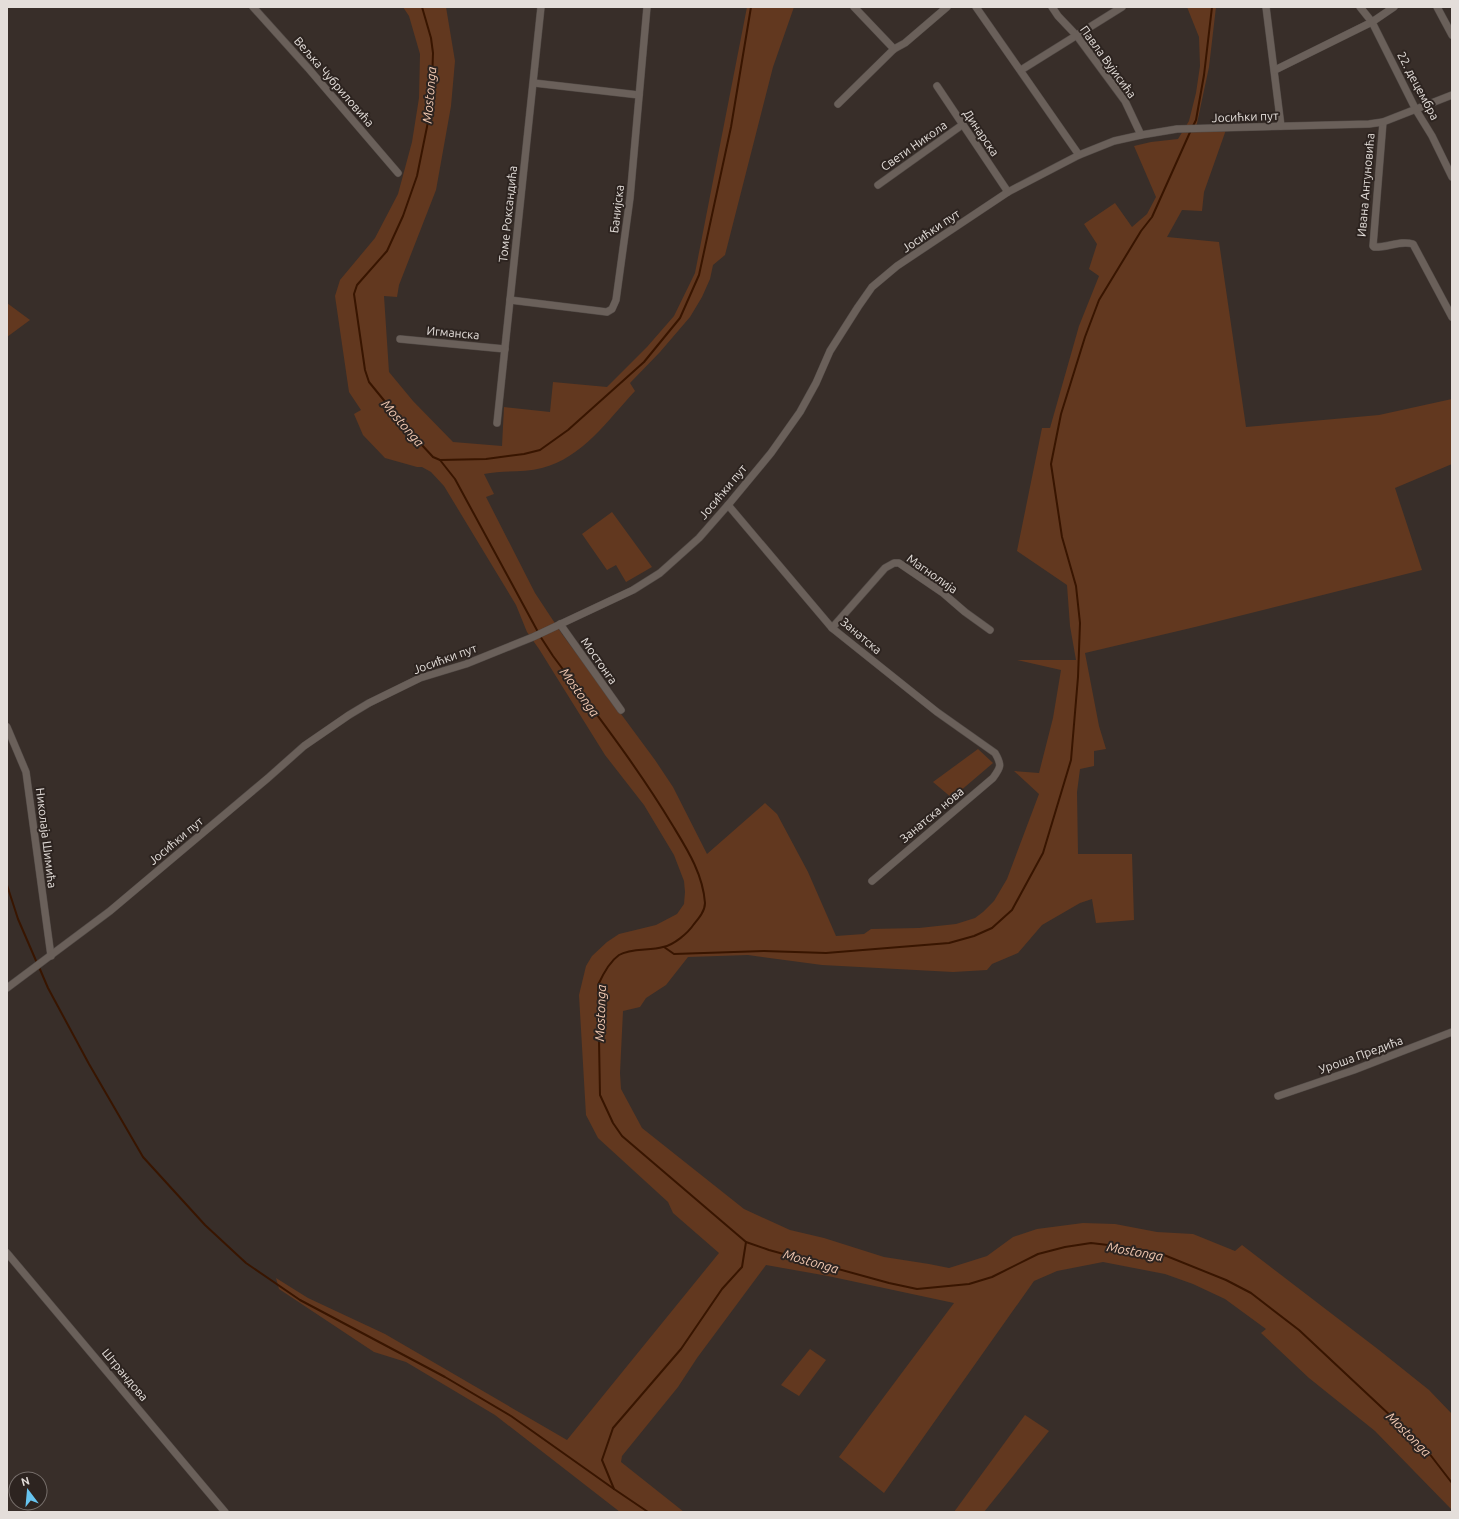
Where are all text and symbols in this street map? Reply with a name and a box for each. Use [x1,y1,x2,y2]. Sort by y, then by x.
street label: Павла Вујисића [1078,23,1139,100]
street label: Вељка Чубриловића [292,34,377,129]
street label: 22. децембра [1395,49,1442,122]
water label: Mostonga [420,66,438,124]
street label: Динарска [961,107,1002,159]
street label: Јосићки пут [1211,109,1279,124]
street label: Свети Никола [878,118,949,173]
street label: Ивана Антуновића [1354,132,1377,237]
street label: Томе Роксандића [496,165,519,263]
street label: Банијска [607,184,626,234]
street label: Јосићки пут [899,206,963,255]
street label: Игманска [426,324,480,341]
water label: Mostonga [379,397,427,449]
street label: Јосићки пут [696,461,749,521]
street label: Магнолија [905,551,960,596]
street label: Занатска [838,615,884,656]
street label: Мостонга [579,635,620,686]
street label: Јосићки пут [411,641,479,676]
water label: Mostonga [558,665,602,719]
street label: Занатска нова [897,784,966,845]
street label: Николаја Шимића [34,787,59,889]
street label: Јосићки пут [146,814,206,867]
water label: Mostonga [592,984,608,1042]
street label: Уроша Предића [1317,1033,1405,1076]
water label: Mostonga [1106,1239,1164,1263]
water label: Mostonga [782,1246,840,1276]
street label: Штрандова [100,1346,151,1403]
water label: Mostonga [1384,1409,1434,1459]
north arrow [8,1471,48,1511]
text: N [20,1474,31,1488]

